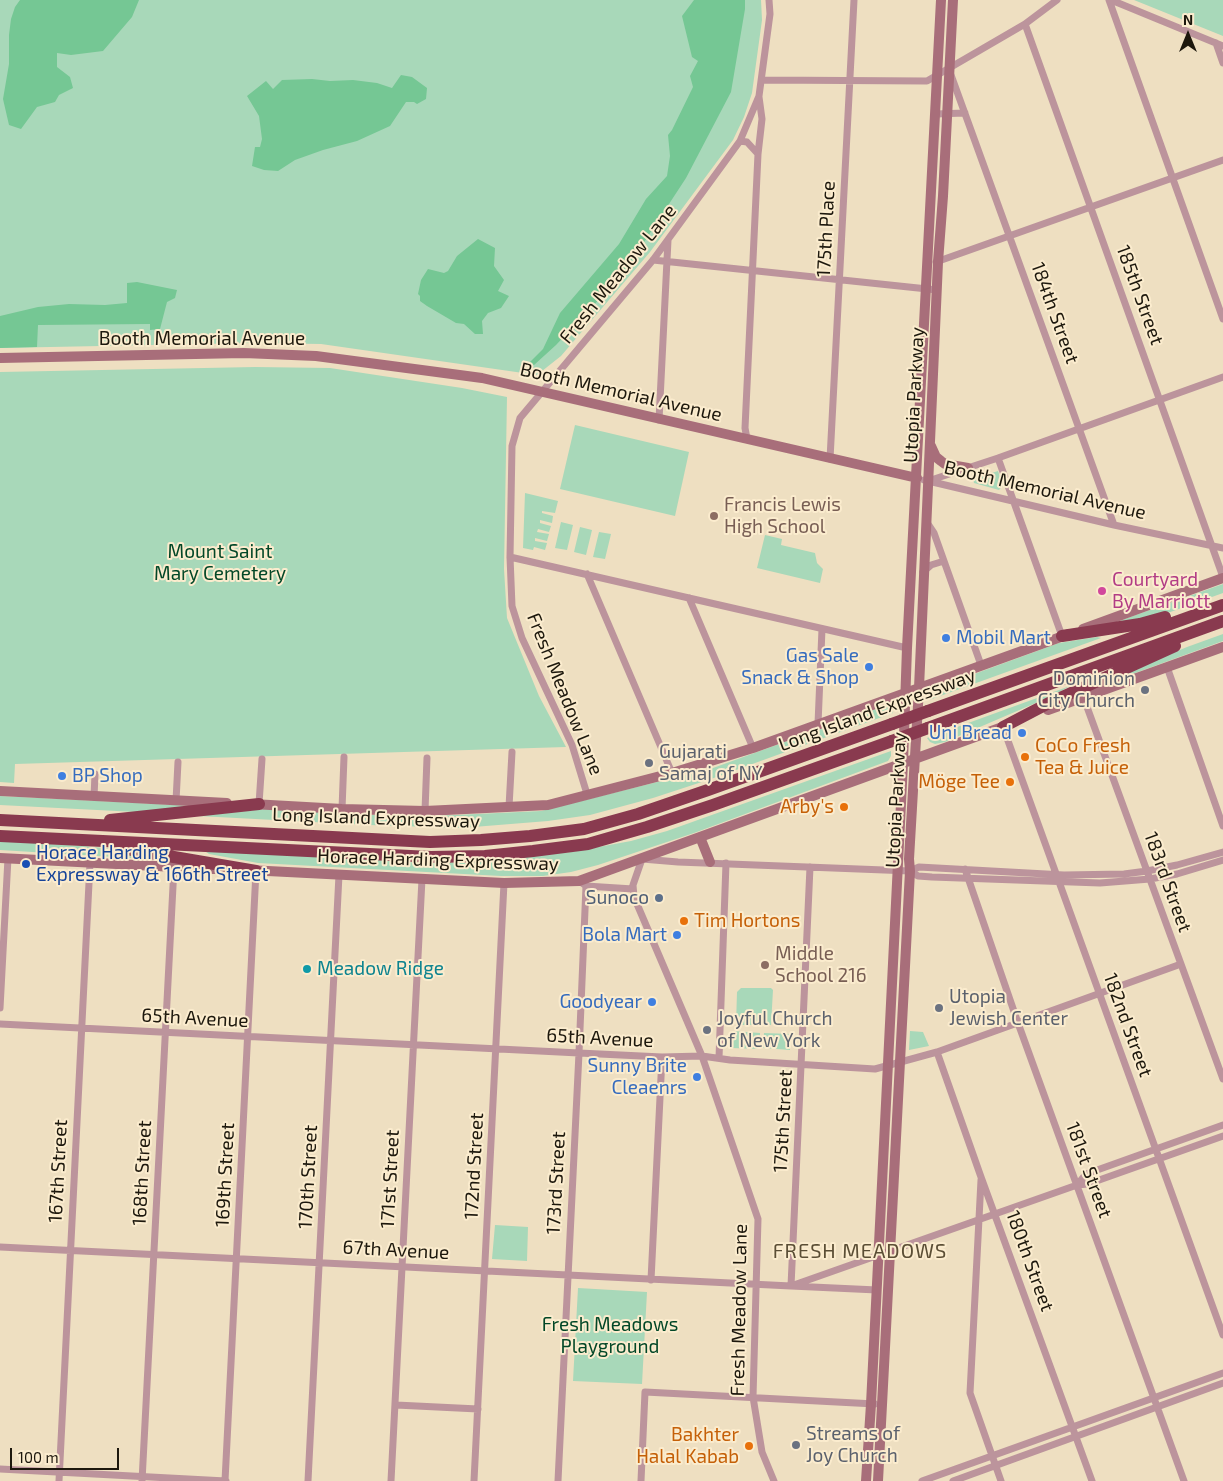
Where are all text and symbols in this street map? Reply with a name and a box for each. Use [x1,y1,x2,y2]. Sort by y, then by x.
north arrow [1163,10,1213,60]
text: N [1183,11,1193,28]
street label: 175th Place [812,180,840,278]
street label: Fresh Meadow Lane [555,200,681,348]
street label: 185th Street [1111,242,1169,348]
street label: 184th Street [1026,259,1084,367]
street label: Utopia Parkway [899,326,929,464]
street label: Booth Memorial Avenue [99,328,305,350]
street label: Booth Memorial Avenue [518,358,724,426]
street label: Booth Memorial Avenue [942,456,1148,524]
place label: Francis Lewis High School [724,494,841,538]
marker: Francis Lewis High School [708,510,720,522]
park label: Mount Saint Mary Cemetery [154,541,286,585]
place label: Courtyard By Marriott [1112,569,1210,613]
marker: Courtyard By Marriott [1096,585,1108,597]
street label: Fresh Meadow Lane [522,610,608,778]
place label: Mobil Mart [956,627,1051,649]
marker: Mobil Mart [940,632,952,644]
place label: Gas Sale Snack & Shop [741,645,859,689]
marker: Gas Sale Snack & Shop [863,661,875,673]
street label: Long Island Expressway [775,664,979,756]
place label: Dominion City Church [1038,668,1135,712]
marker: Dominion City Church [1139,684,1151,696]
place label: Uni Bread [929,722,1012,744]
marker: Uni Bread [1016,727,1028,739]
street label: Utopia Parkway [881,731,911,869]
place label: CoCo Fresh Tea & Juice [1035,735,1131,779]
place label: Gujarati Samaj of NY [659,741,763,785]
marker: CoCo Fresh Tea & Juice [1019,751,1031,763]
marker: Gujarati Samaj of NY [643,757,655,769]
place label: BP Shop [72,765,143,787]
marker: BP Shop [56,770,68,782]
place label: Möge Tee [918,771,1000,793]
marker: Möge Tee [1004,776,1016,788]
place label: Arby's [780,796,834,818]
marker: Arby's [838,801,850,813]
street label: Long Island Expressway [272,803,480,833]
street label: 183rd Street [1139,829,1197,935]
place label: Horace Harding Expressway & 166th Street [36,842,268,886]
street label: Horace Harding Expressway [317,844,559,876]
marker: Horace Harding Expressway & 166th Street [20,858,32,870]
place label: Sunoco [586,887,649,909]
marker: Sunoco [653,892,665,904]
place label: Tim Hortons [694,910,800,932]
marker: Tim Hortons [678,915,690,927]
place label: Bola Mart [582,924,667,946]
marker: Bola Mart [671,929,683,941]
place label: Middle School 216 [775,943,867,987]
place label: Meadow Ridge [317,958,444,980]
marker: Middle School 216 [759,959,771,971]
marker: Meadow Ridge [301,963,313,975]
street label: 182nd Street [1099,970,1157,1080]
place label: Utopia Jewish Center [949,986,1068,1030]
place label: Goodyear [559,991,642,1013]
marker: Goodyear [646,996,658,1008]
marker: Utopia Jewish Center [933,1002,945,1014]
street label: 65th Avenue [141,1004,249,1032]
place label: Joyful Church of New York [717,1008,833,1052]
street label: 65th Avenue [546,1024,654,1052]
marker: Joyful Church of New York [701,1024,713,1036]
place label: Sunny Brite Cleaenrs [588,1055,687,1099]
street label: 175th Street [769,1069,797,1173]
marker: Sunny Brite Cleaenrs [691,1071,703,1083]
street label: 172nd Street [460,1112,488,1220]
street label: 167th Street [44,1119,72,1223]
street label: 181st Street [1061,1119,1117,1221]
street label: 168th Street [128,1120,156,1226]
street label: 169th Street [211,1122,239,1228]
street label: 170th Street [294,1124,322,1230]
street label: 171st Street [376,1129,404,1229]
street label: 173rd Street [542,1131,570,1235]
street label: 180th Street [1001,1207,1059,1315]
street label: Fresh Meadow Lane [726,1223,752,1397]
street label: 67th Avenue [342,1236,450,1264]
district label: FRESH MEADOWS [771,1239,949,1263]
park label: Fresh Meadows Playground [542,1314,678,1358]
place label: Streams of Joy Church [806,1423,900,1467]
place label: Bakhter Halal Kabab [636,1424,739,1468]
scale bar [12,1438,121,1470]
marker: Streams of Joy Church [790,1439,802,1451]
marker: Bakhter Halal Kabab [743,1440,755,1452]
text: 100 m [18,1448,59,1466]

